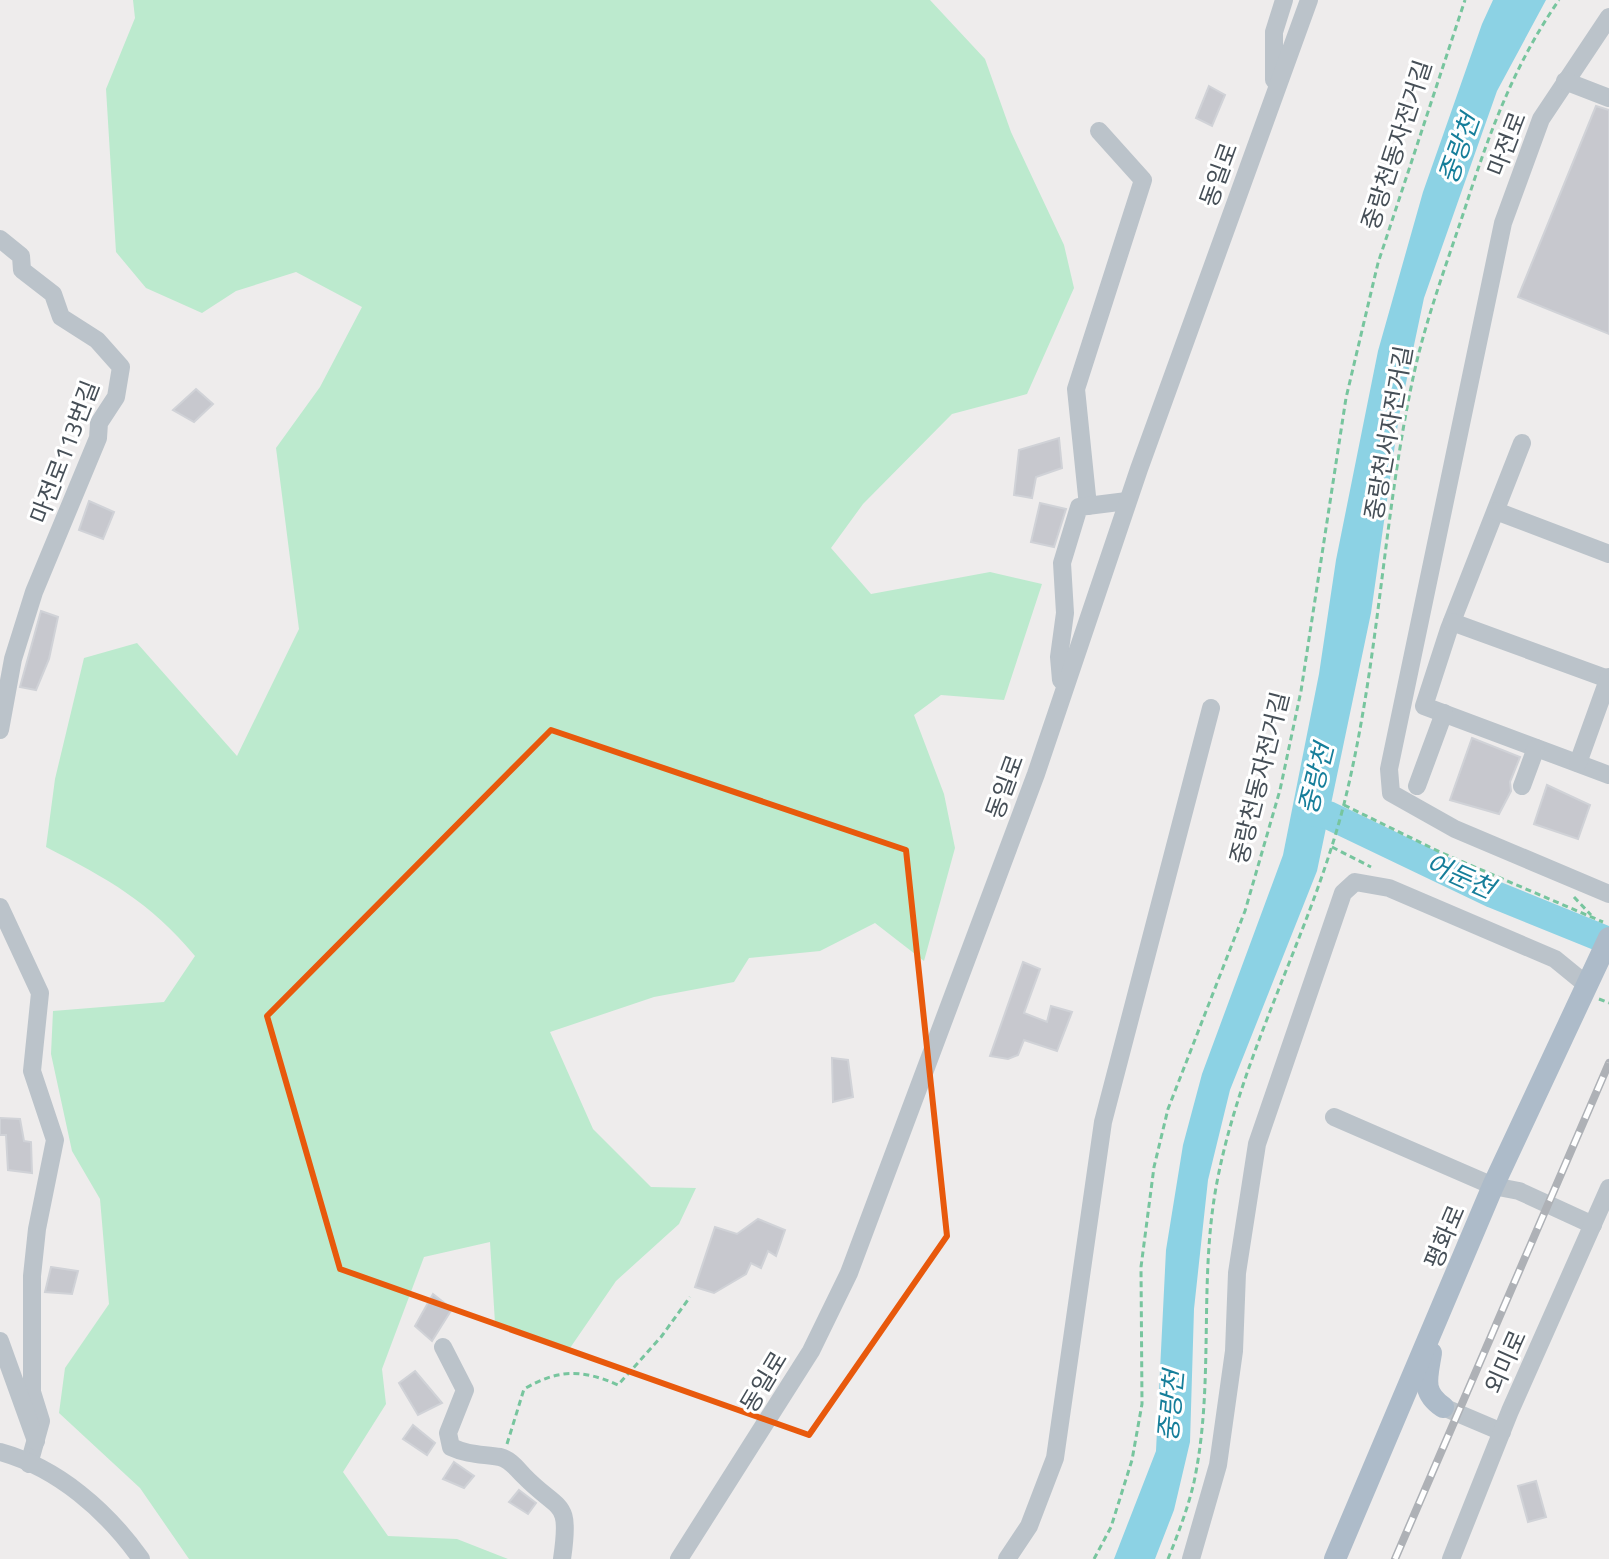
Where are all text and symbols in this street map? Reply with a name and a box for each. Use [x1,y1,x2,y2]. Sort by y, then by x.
street label: 중랑천동자전거길 [1352,55,1440,234]
water label: 중랑천 [1428,106,1490,189]
street label: 마전로 [1477,106,1535,181]
street label: 동일로 [1190,137,1246,212]
street label: 중랑천서자전거길 [1355,343,1421,523]
street label: 마전로113번길 [20,375,108,528]
street label: 중랑천동자전거길 [1220,688,1298,868]
water label: 중랑천 [1288,736,1344,818]
street label: 동일로 [976,749,1032,824]
water label: 어둔천 [1419,843,1504,909]
street label: 평화로 [1415,1199,1474,1274]
street label: 외미로 [1475,1324,1535,1399]
street label: 동일로 [731,1344,796,1419]
water label: 중랑천 [1148,1365,1193,1443]

